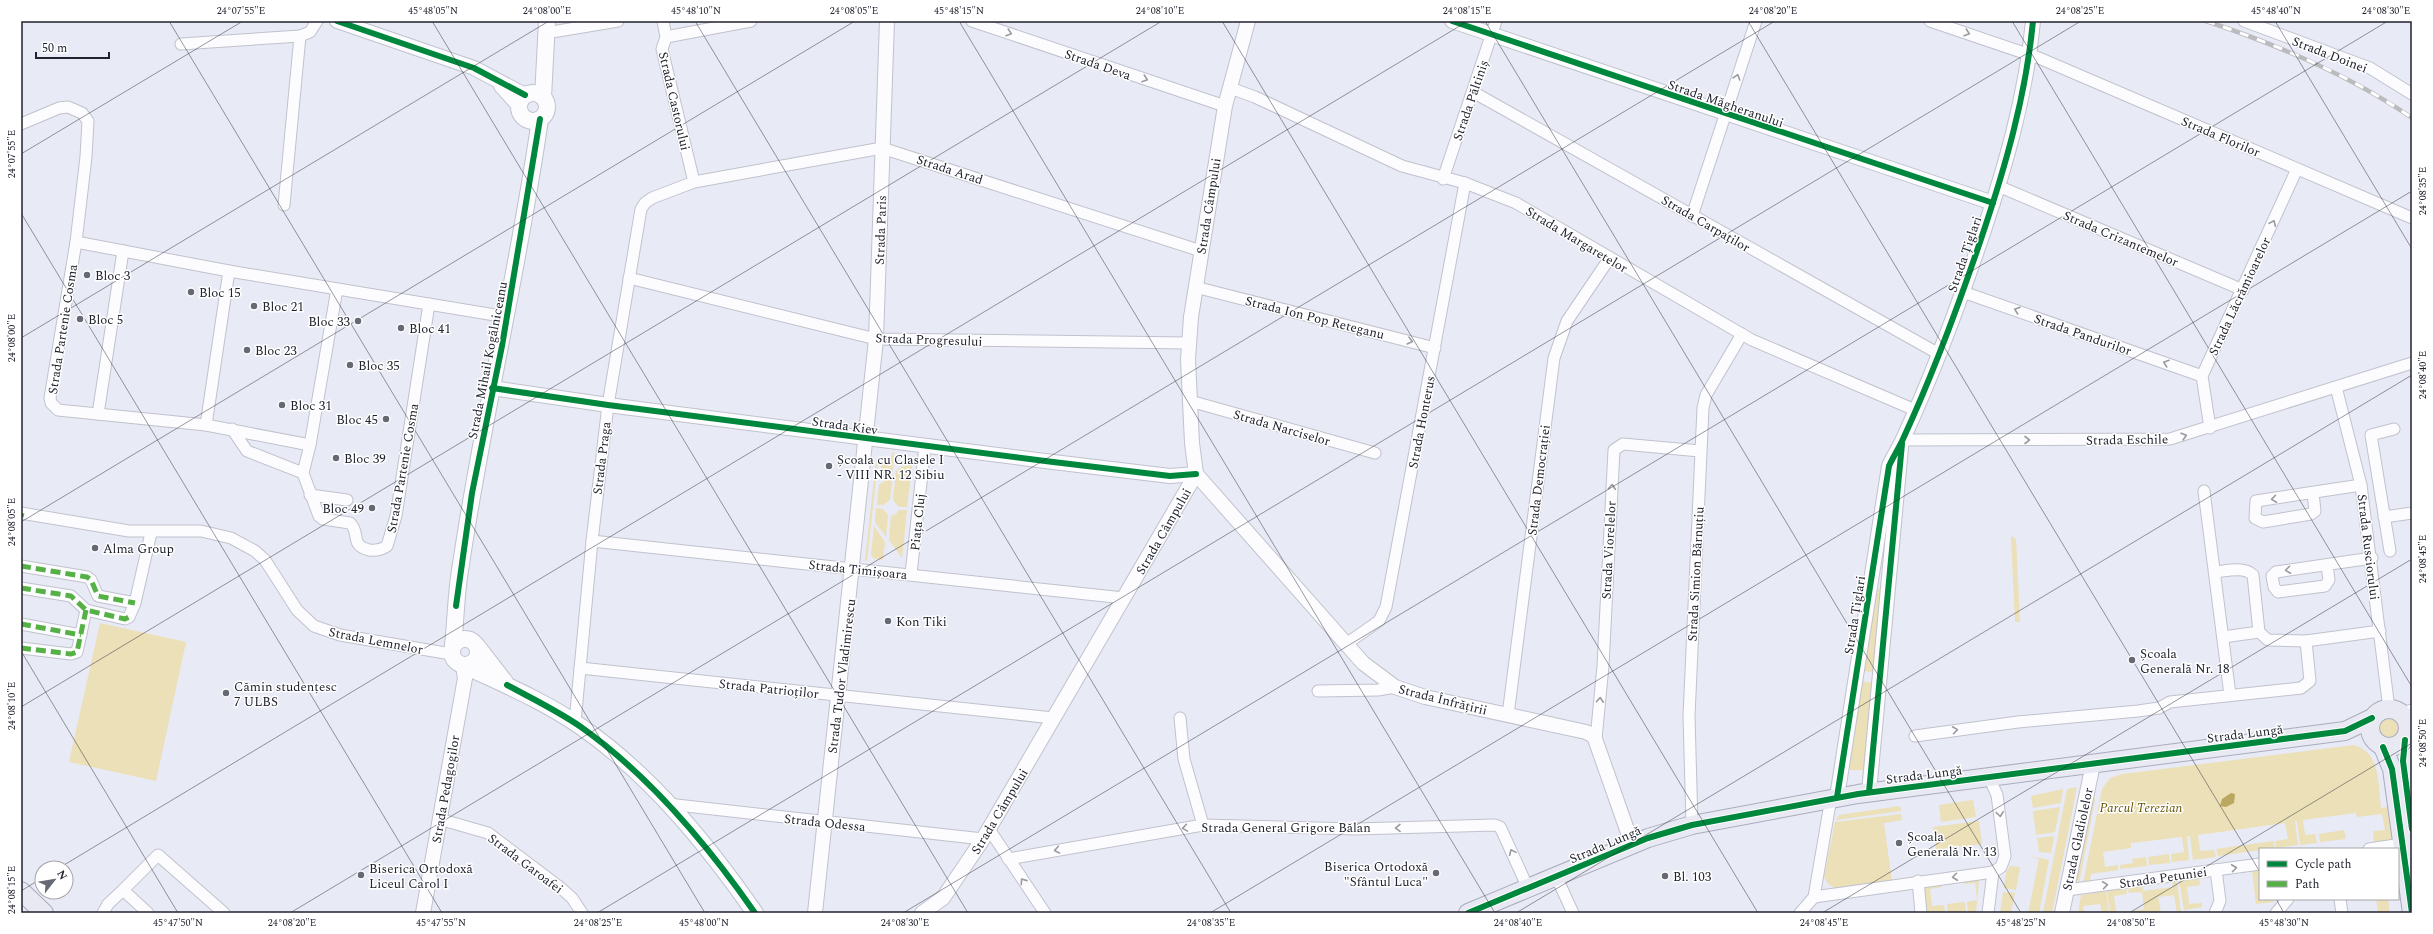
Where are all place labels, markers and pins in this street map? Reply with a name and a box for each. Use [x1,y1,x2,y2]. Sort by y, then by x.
place label: Bloc 3 [95,266,131,286]
marker: Bloc 3 [82,270,92,280]
place label: Bloc 15 [199,283,241,303]
marker: Bloc 15 [186,287,196,297]
place label: Bloc 21 [262,297,304,317]
marker: Bloc 21 [249,301,259,311]
place label: Bloc 5 [88,310,123,330]
place label: Bloc 33 [308,312,350,332]
marker: Bloc 5 [75,314,85,324]
marker: Bloc 33 [353,316,363,326]
place label: Bloc 41 [409,319,451,339]
marker: Bloc 41 [396,323,406,333]
place label: Bloc 23 [255,341,297,361]
marker: Bloc 23 [242,345,252,355]
place label: Bloc 35 [358,356,400,376]
marker: Bloc 35 [345,360,355,370]
place label: Bloc 31 [290,396,332,416]
marker: Bloc 31 [277,400,287,410]
place label: Bloc 45 [336,410,378,430]
marker: Bloc 45 [381,414,391,424]
place label: Bloc 39 [344,449,386,469]
place label: Școala cu Clasele I - VIII NR. 12 Sibiu [837,450,944,485]
marker: Bloc 39 [331,453,341,463]
marker: Școala cu Clasele I - VIII NR. 12 Sibiu [824,461,834,471]
place label: Bloc 49 [322,499,364,519]
marker: Bloc 49 [367,503,377,513]
place label: Alma Group [103,539,174,559]
marker: Alma Group [90,543,100,553]
place label: Kon Tiki [896,612,947,632]
marker: Kon Tiki [883,616,893,626]
place label: Școala Generală Nr. 18 [2140,644,2230,679]
marker: Școala Generală Nr. 18 [2127,655,2137,665]
place label: Cămin studențesc 7 ULBS [234,677,337,712]
marker: Cămin studențesc 7 ULBS [221,688,231,698]
place label: Școala Generală Nr. 13 [1907,827,1997,862]
marker: Școala Generală Nr. 13 [1894,838,1904,848]
place label: Biserica Ortodoxă "Sfântul Luca" [1324,857,1429,892]
place label: Biserica Ortodoxă Liceul Carol I [369,859,474,894]
place label: Bl. 103 [1673,867,1712,887]
marker: Biserica Ortodoxă "Sfântul Luca" [1431,868,1441,878]
marker: Biserica Ortodoxă Liceul Carol I [356,870,366,880]
marker: Bl. 103 [1660,871,1670,881]

